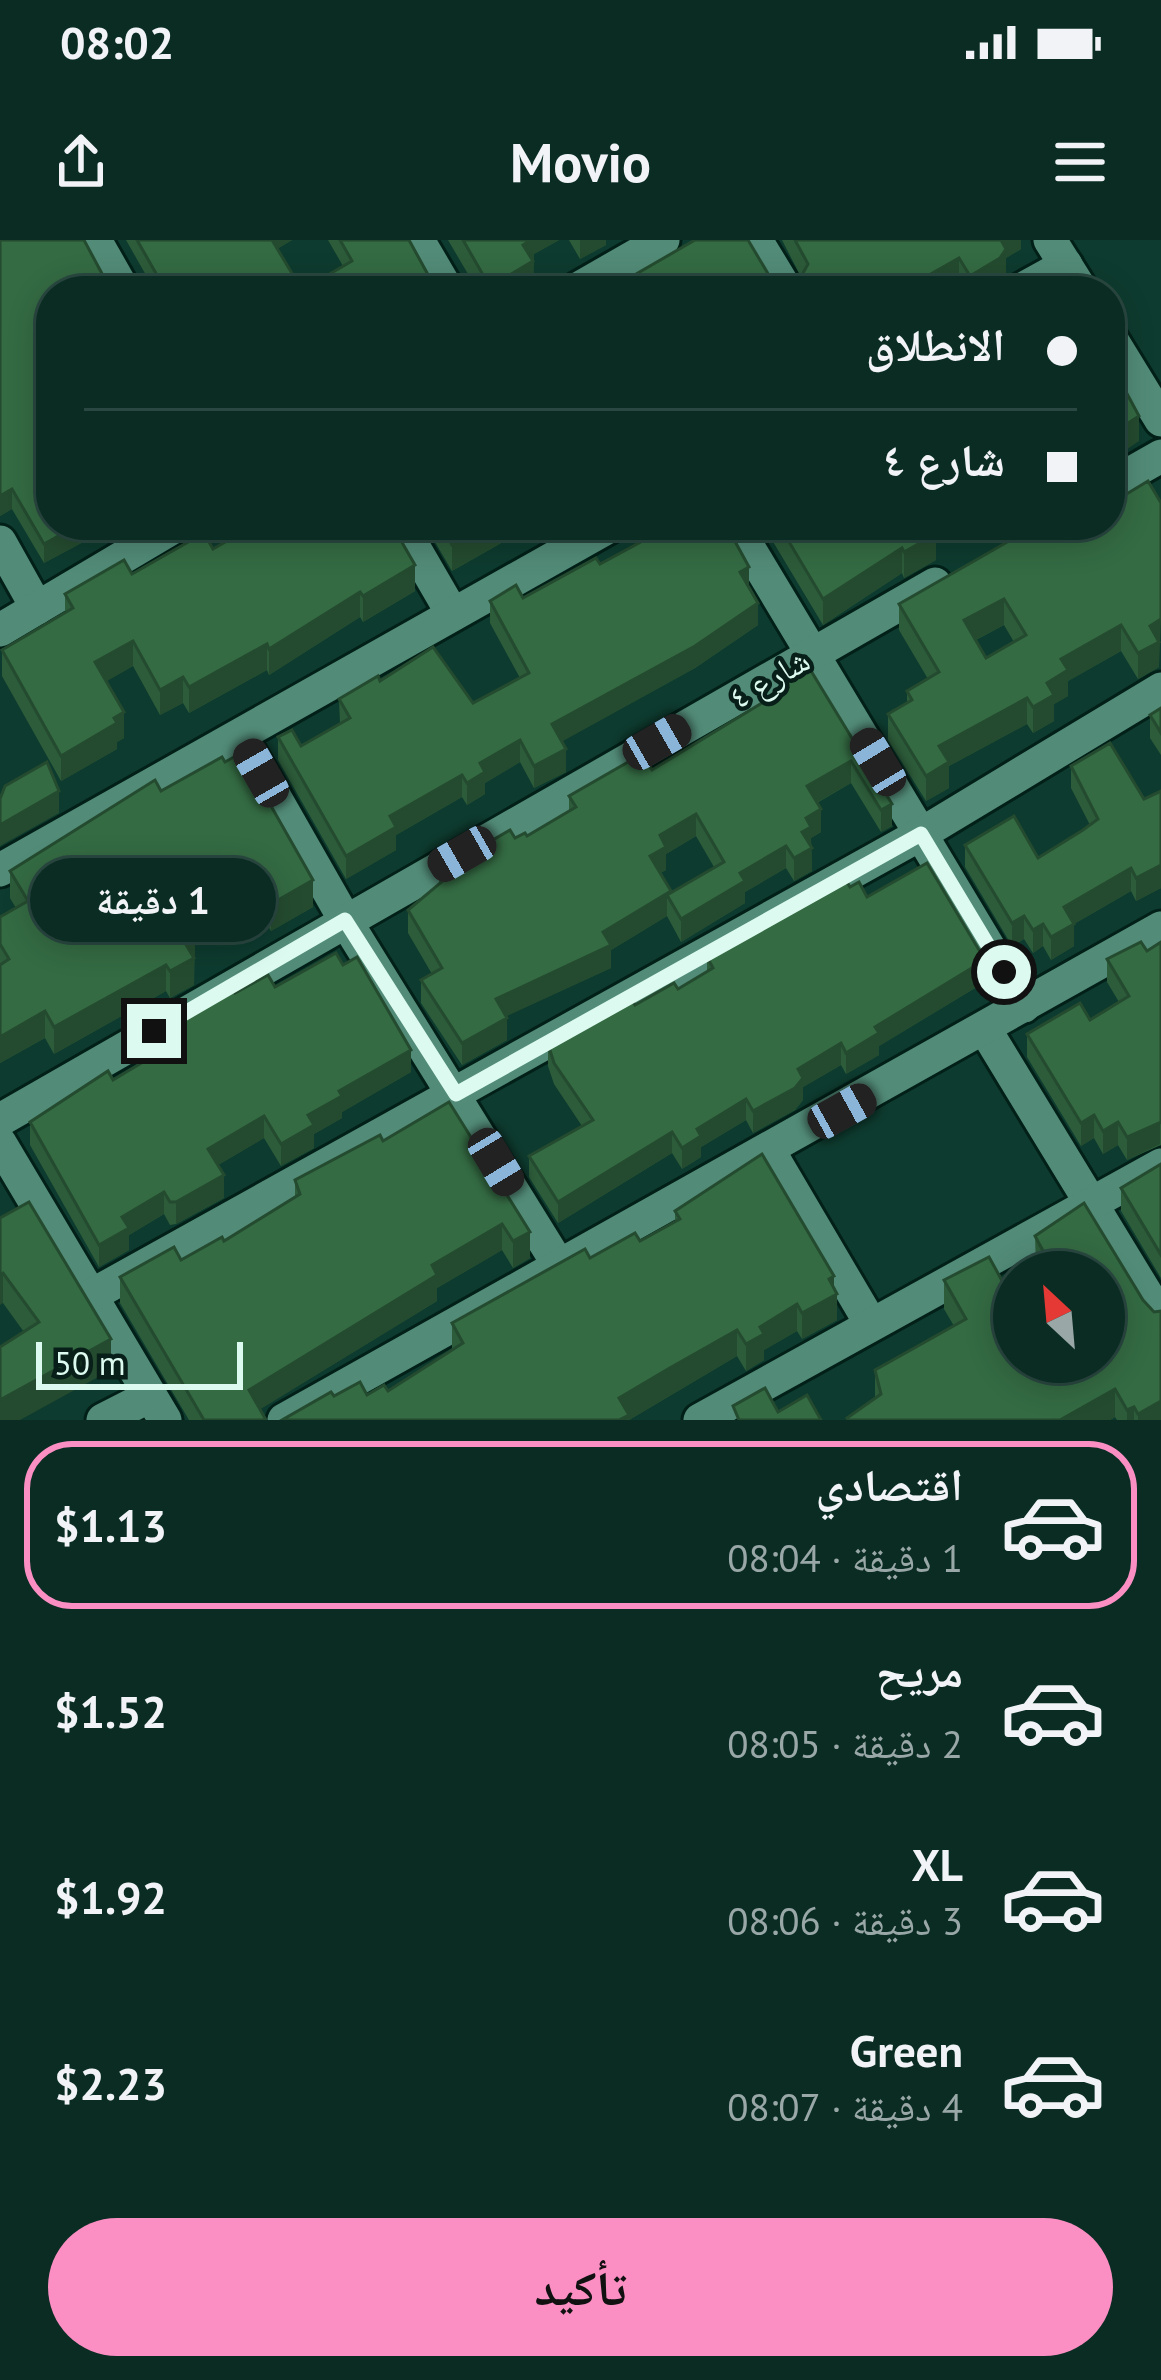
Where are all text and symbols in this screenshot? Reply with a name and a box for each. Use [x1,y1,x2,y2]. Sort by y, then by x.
text: 08:02 [60,13,174,71]
text: Movio [510,127,651,197]
icon: share [48,129,114,195]
icon: menu [1047,129,1113,195]
text: الانطلاق [866,315,1005,373]
text: شارع ٤ [883,430,1005,488]
street label: شارع ٤ [721,637,817,718]
car [617,708,697,776]
car [844,722,912,802]
car [227,733,295,813]
car [422,820,502,888]
callout: 1 دقيقة [31,857,277,941]
text: 1 دقيقة [96,874,210,925]
route start [977,945,1031,999]
route end [127,1004,181,1058]
car [802,1078,882,1144]
car [462,1122,530,1202]
north arrow [993,1251,1125,1383]
map controls [993,1251,1125,1383]
scale bar [36,1336,243,1389]
text: 50 m [54,1341,126,1384]
text: اقتصادي [816,1455,963,1513]
icon: car [999,1471,1107,1579]
text: $1.13 [54,1496,167,1554]
text: 1 دقيقة · 08:04 [727,1532,963,1583]
text: مريح [876,1641,963,1699]
icon: car [999,1657,1107,1765]
text: $1.52 [54,1682,167,1740]
text: 2 دقيقة · 08:05 [727,1718,963,1769]
text: XL [911,1835,963,1893]
icon: car [999,1843,1107,1951]
text: $1.92 [54,1868,167,1926]
text: 3 دقيقة · 08:06 [727,1895,963,1946]
text: Green [850,2021,963,2079]
icon: car [999,2029,1107,2137]
text: $2.23 [54,2054,167,2112]
text: 4 دقيقة · 08:07 [727,2081,963,2132]
button: تأكيد [48,2218,1113,2356]

